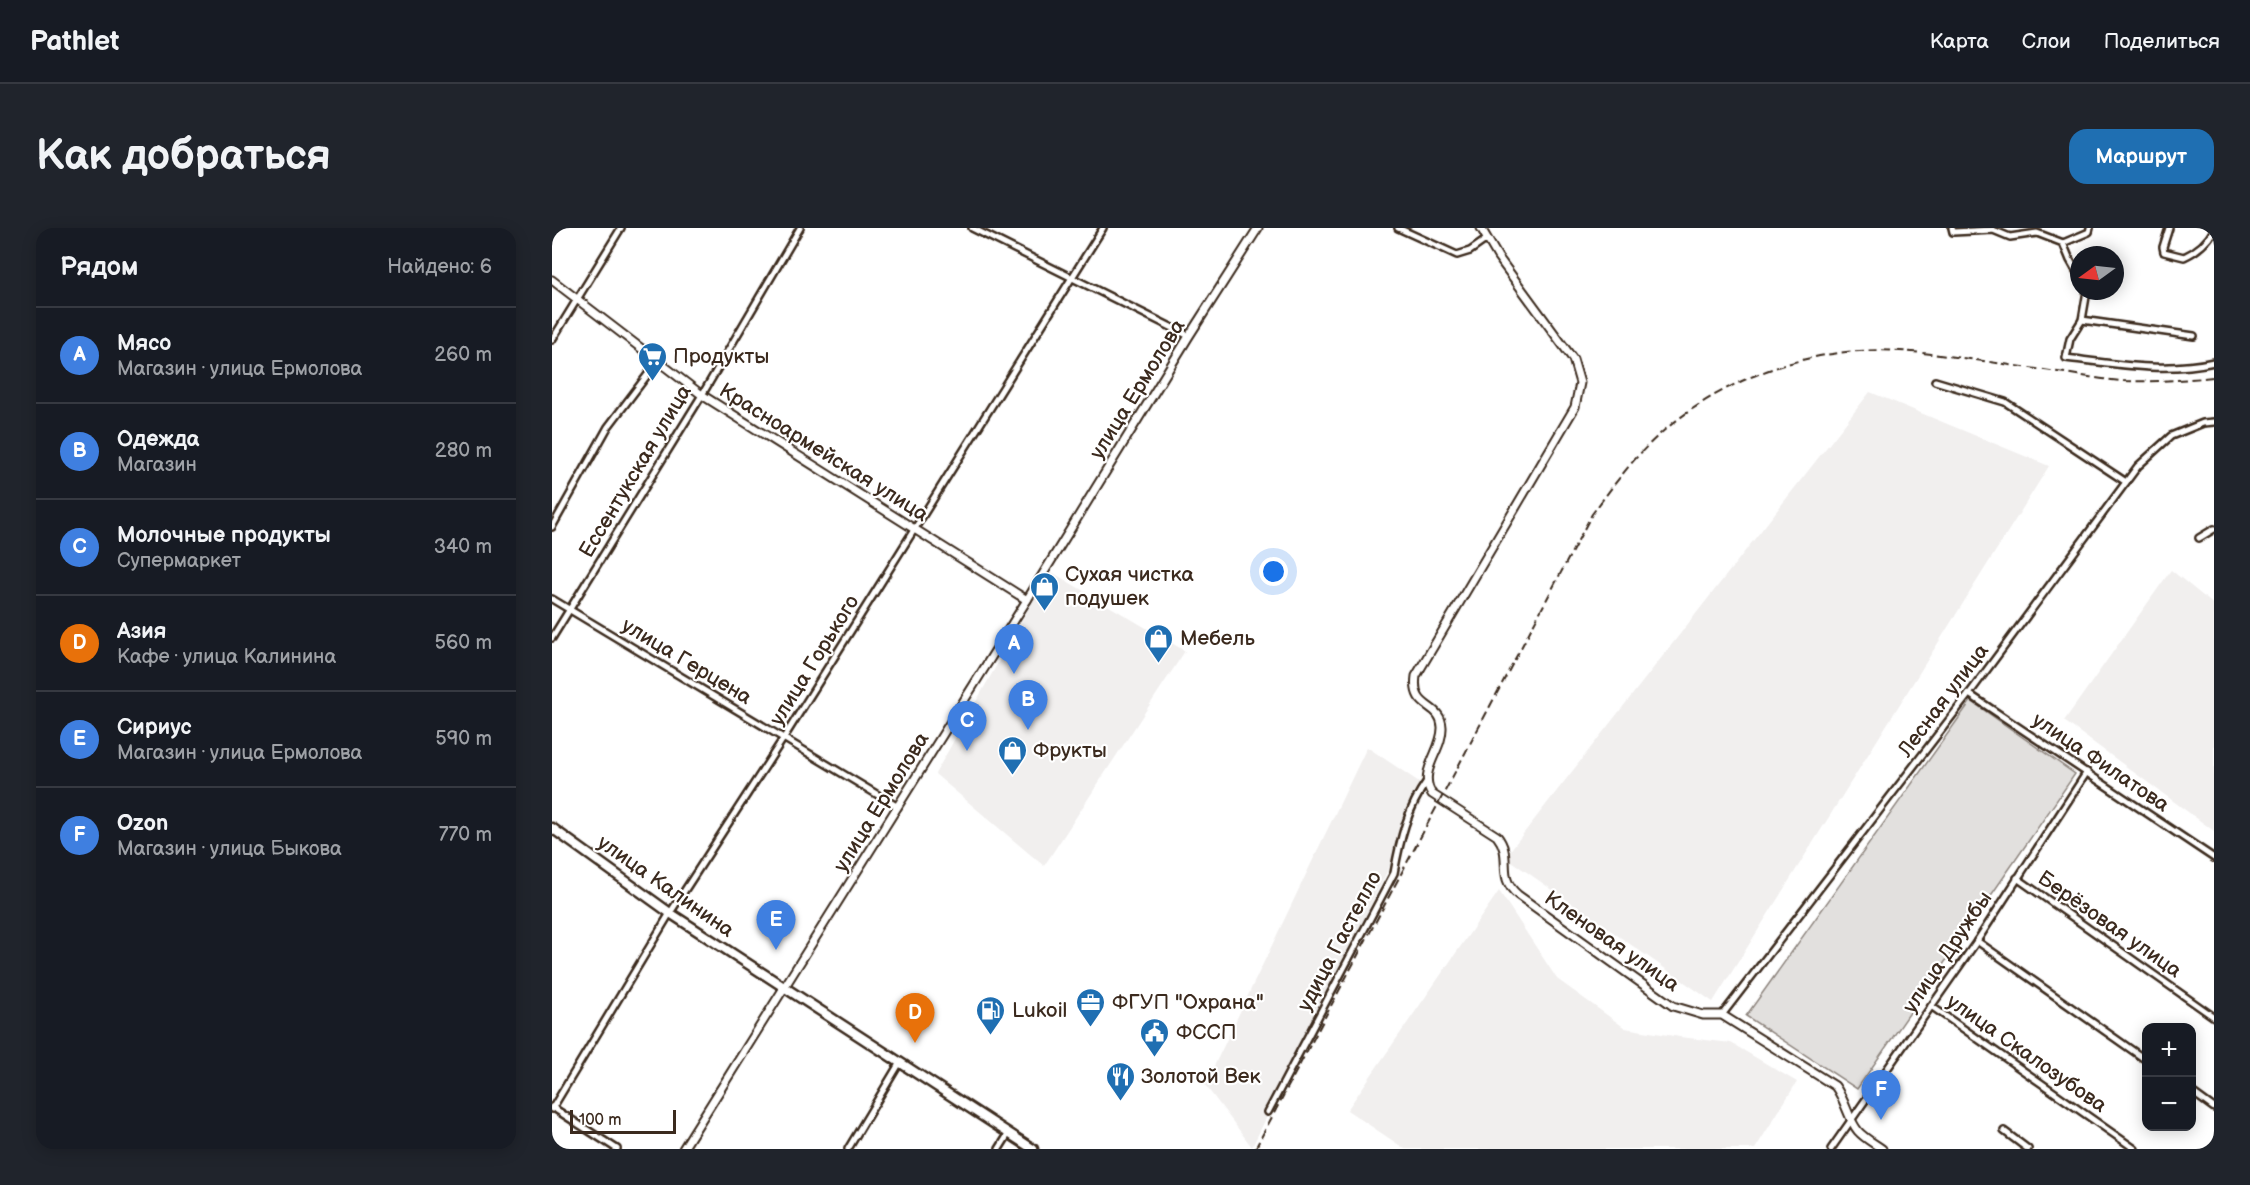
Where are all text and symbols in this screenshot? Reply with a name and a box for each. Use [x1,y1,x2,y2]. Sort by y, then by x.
text: Pathlet [30,25,119,58]
text: Карта [1930,29,1989,54]
text: Слои [2022,29,2071,54]
text: Поделиться [2104,29,2220,54]
button: Маршрут [2069,129,2214,184]
text: Как добраться [36,131,331,182]
north arrow [2070,246,2124,300]
text: Рядом [60,252,138,283]
text: Найдено: 6 [387,255,492,279]
street label: улица Ермолова [1084,314,1191,464]
text: Мясо [117,330,171,357]
supermarket icon: Продукты [636,340,668,382]
text: A [73,343,86,367]
text: 260 m [434,343,492,367]
place label: Продукты [673,344,769,369]
text: Магазин · улица Ермолова [117,357,362,381]
street label: Красноармейская улица [715,378,933,527]
street label: Ессентукская улица [574,380,697,562]
text: Одежда [117,426,199,453]
text: B [72,439,87,463]
text: 280 m [435,439,492,463]
text: Магазин [117,453,197,477]
text: Молочные продукты [117,522,331,549]
text: C [72,535,87,559]
text: 340 m [434,535,492,559]
text: Супермаркет [117,549,241,573]
your location [1259,557,1288,586]
place label: Сухая чистка подушек [1065,562,1194,611]
shop icon: Сухая чистка подушек [1028,570,1060,612]
street label: улица Горького [764,590,865,730]
street label: улица Герцена [617,613,757,710]
text: Азия [117,618,166,645]
shop icon: Мебель [1143,622,1175,664]
pin: A [994,624,1034,674]
place label: Мебель [1180,626,1255,651]
text: D [73,631,86,655]
text: 560 m [435,631,492,655]
street label: Лесная улица [1892,638,1994,763]
text: Кафе · улица Калинина [117,645,336,669]
pin: B [1008,680,1048,730]
pin: C [948,702,986,751]
street label: улица Филатова [2027,707,2174,818]
text: Сириус [117,714,192,741]
text: E [73,727,86,751]
text: 590 m [435,727,492,751]
street label: улица Ермолова [828,727,935,877]
shop icon: Фрукты [996,734,1028,776]
place label: Фрукты [1033,738,1107,763]
text: Магазин · улица Ермолова [117,741,362,765]
text: Ozon [117,810,168,837]
text: F [73,823,86,847]
text: 770 m [439,823,492,847]
street label: улица Калинина [592,830,739,943]
text: Магазин · улица Быкова [117,837,342,861]
street label: Берёзовая улица [2033,866,2187,984]
street label: удица Гастелло [1292,867,1387,1016]
street label: Кленовая улица [1539,886,1684,998]
street label: улица Дружбы [1898,887,1997,1018]
pin: E [756,900,796,950]
office icon: ФГУП "Охрана" [1075,986,1107,1028]
street label: улица Скалозубова [1942,989,2112,1118]
place label: ФГУП "Охрана" [1112,990,1264,1015]
pin: D [896,994,934,1043]
fuel station icon: Lukoil [975,994,1007,1036]
place label: Lukoil [1012,998,1067,1023]
public building icon: ФССП [1139,1016,1171,1058]
place label: ФССП [1176,1020,1236,1045]
map controls [2142,1023,2196,1131]
button: + [2142,1023,2196,1077]
restaurant icon: Золотой Век [1104,1060,1136,1102]
place label: Золотой Век [1141,1064,1261,1089]
pin: F [1862,1070,1900,1120]
button: − [2142,1077,2196,1131]
scale bar [570,1107,676,1134]
text: 100 m [579,1111,622,1130]

